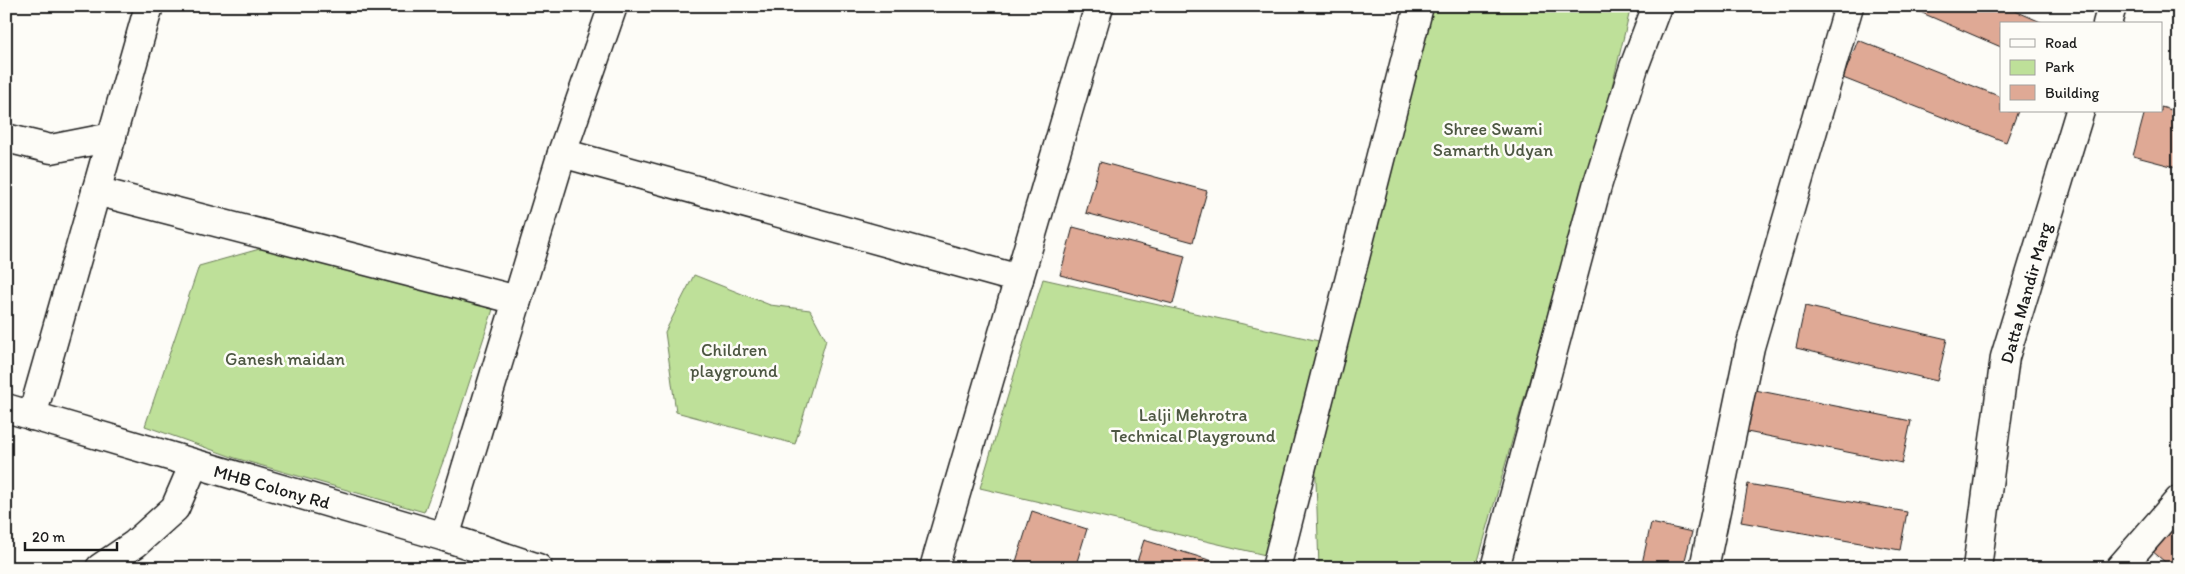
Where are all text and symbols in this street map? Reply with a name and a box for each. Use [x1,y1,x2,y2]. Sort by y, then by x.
legend [2000,22,2162,112]
text: Road [2045,34,2078,52]
text: Park [2045,58,2075,76]
text: Building [2045,84,2099,102]
park label: Shree Swami Samarth Udyan [1433,118,1553,161]
street label: Datta Mandir Marg [1995,219,2057,366]
park label: Children playground [690,339,778,382]
park label: Ganesh maidan [225,348,345,370]
park label: Lalji Mehrotra Technical Playground [1111,404,1276,447]
street label: MHB Colony Rd [211,460,333,514]
scale bar [25,519,118,551]
text: 20 m [32,528,66,546]

